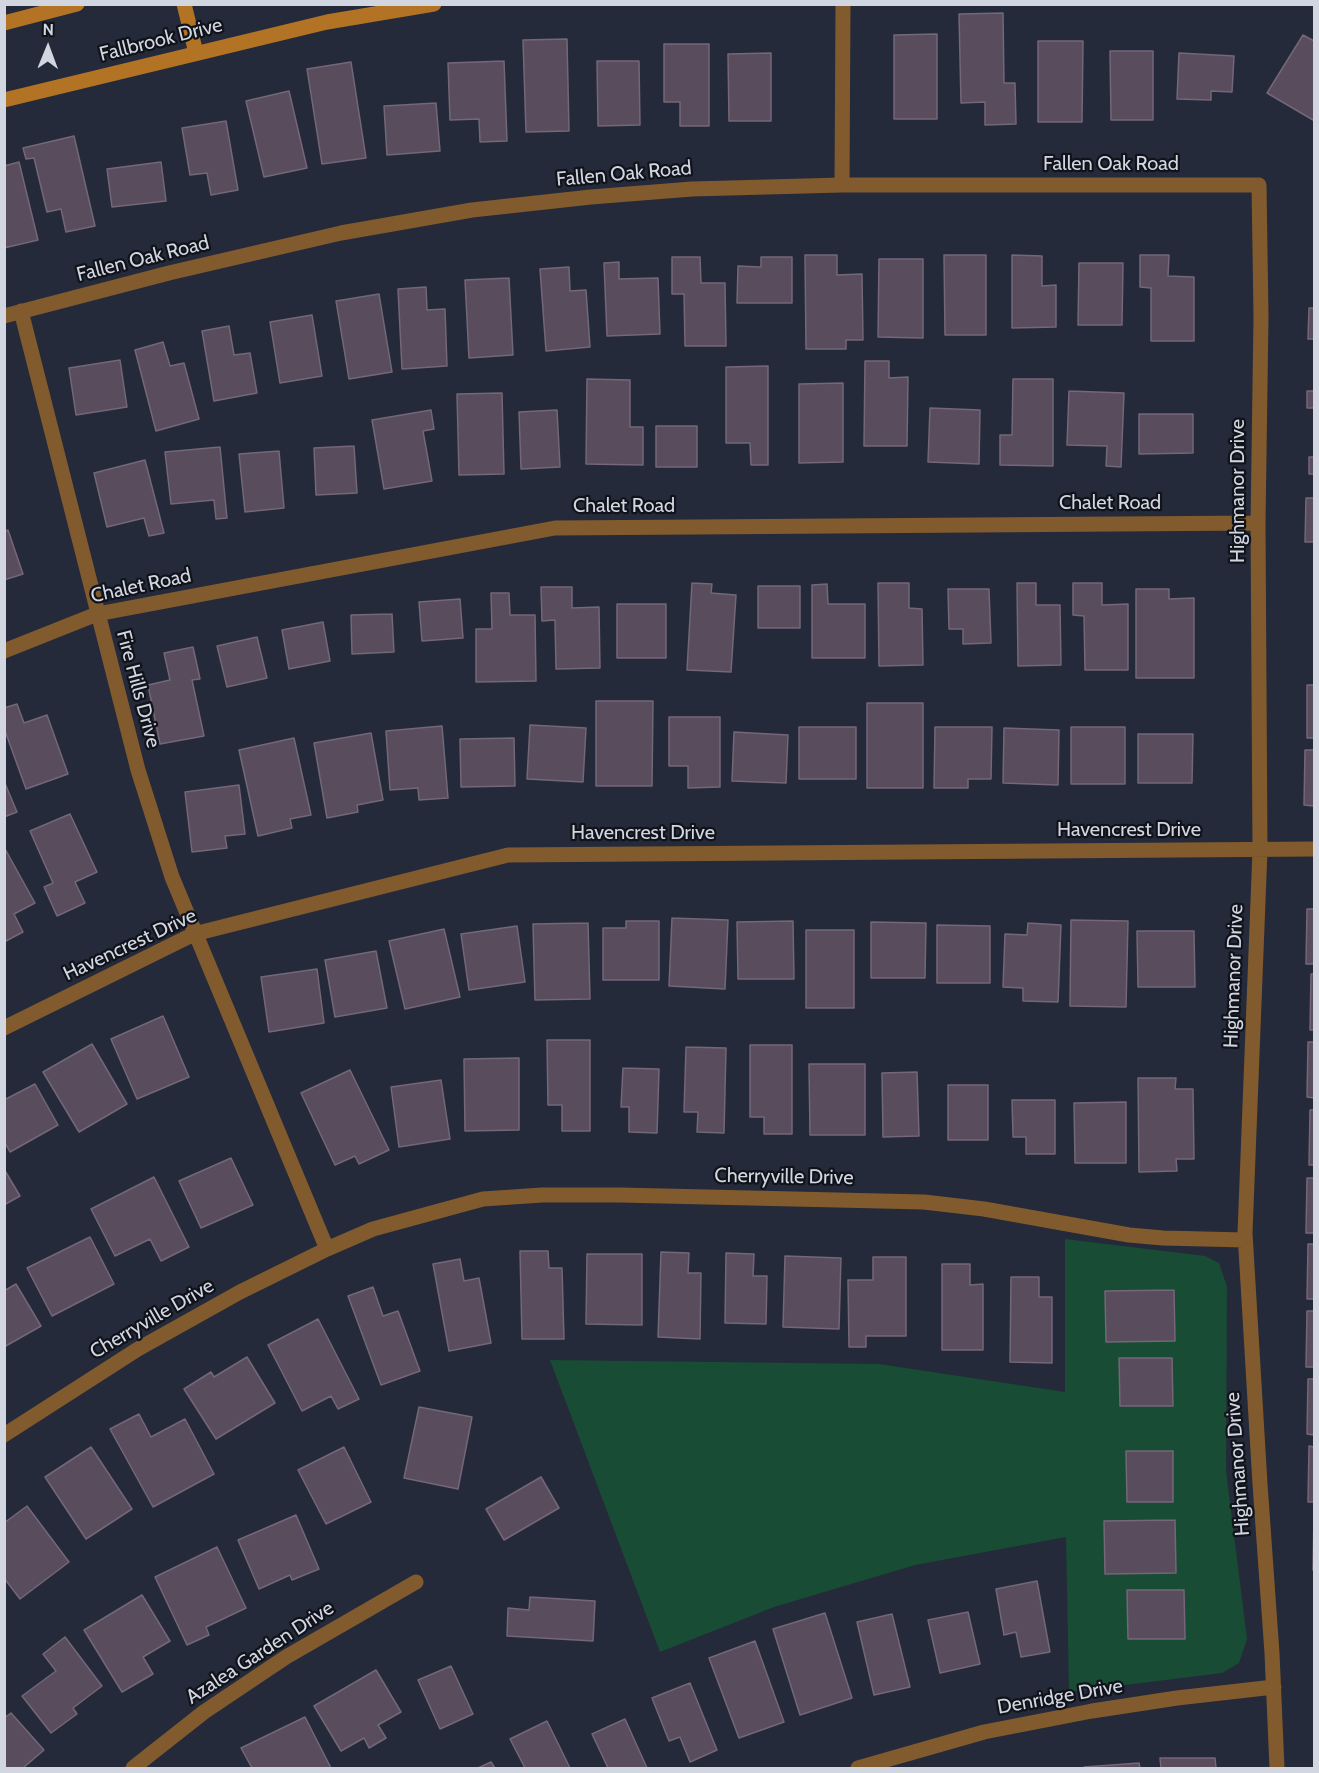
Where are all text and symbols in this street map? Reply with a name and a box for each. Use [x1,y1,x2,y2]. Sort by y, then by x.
street label: Fallbrook Drive [97,13,225,67]
north arrow [18,18,78,78]
text: N [43,20,54,39]
street label: Fallen Oak Road [1043,152,1179,176]
street label: Fallen Oak Road [555,156,693,192]
street label: Fallen Oak Road [74,231,212,287]
street label: Highmanor Drive [1226,419,1250,563]
street label: Chalet Road [1059,491,1161,515]
street label: Chalet Road [573,494,675,518]
street label: Chalet Road [89,564,193,608]
street label: Fire Hills Drive [111,628,165,750]
street label: Havencrest Drive [1057,818,1201,842]
street label: Havencrest Drive [571,821,715,845]
street label: Havencrest Drive [60,904,200,986]
street label: Highmanor Drive [1219,904,1249,1048]
street label: Cherryville Drive [714,1164,854,1190]
street label: Cherryville Drive [86,1274,218,1364]
street label: Highmanor Drive [1221,1391,1255,1537]
street label: Azalea Garden Drive [182,1596,338,1710]
street label: Denridge Drive [995,1674,1125,1720]

